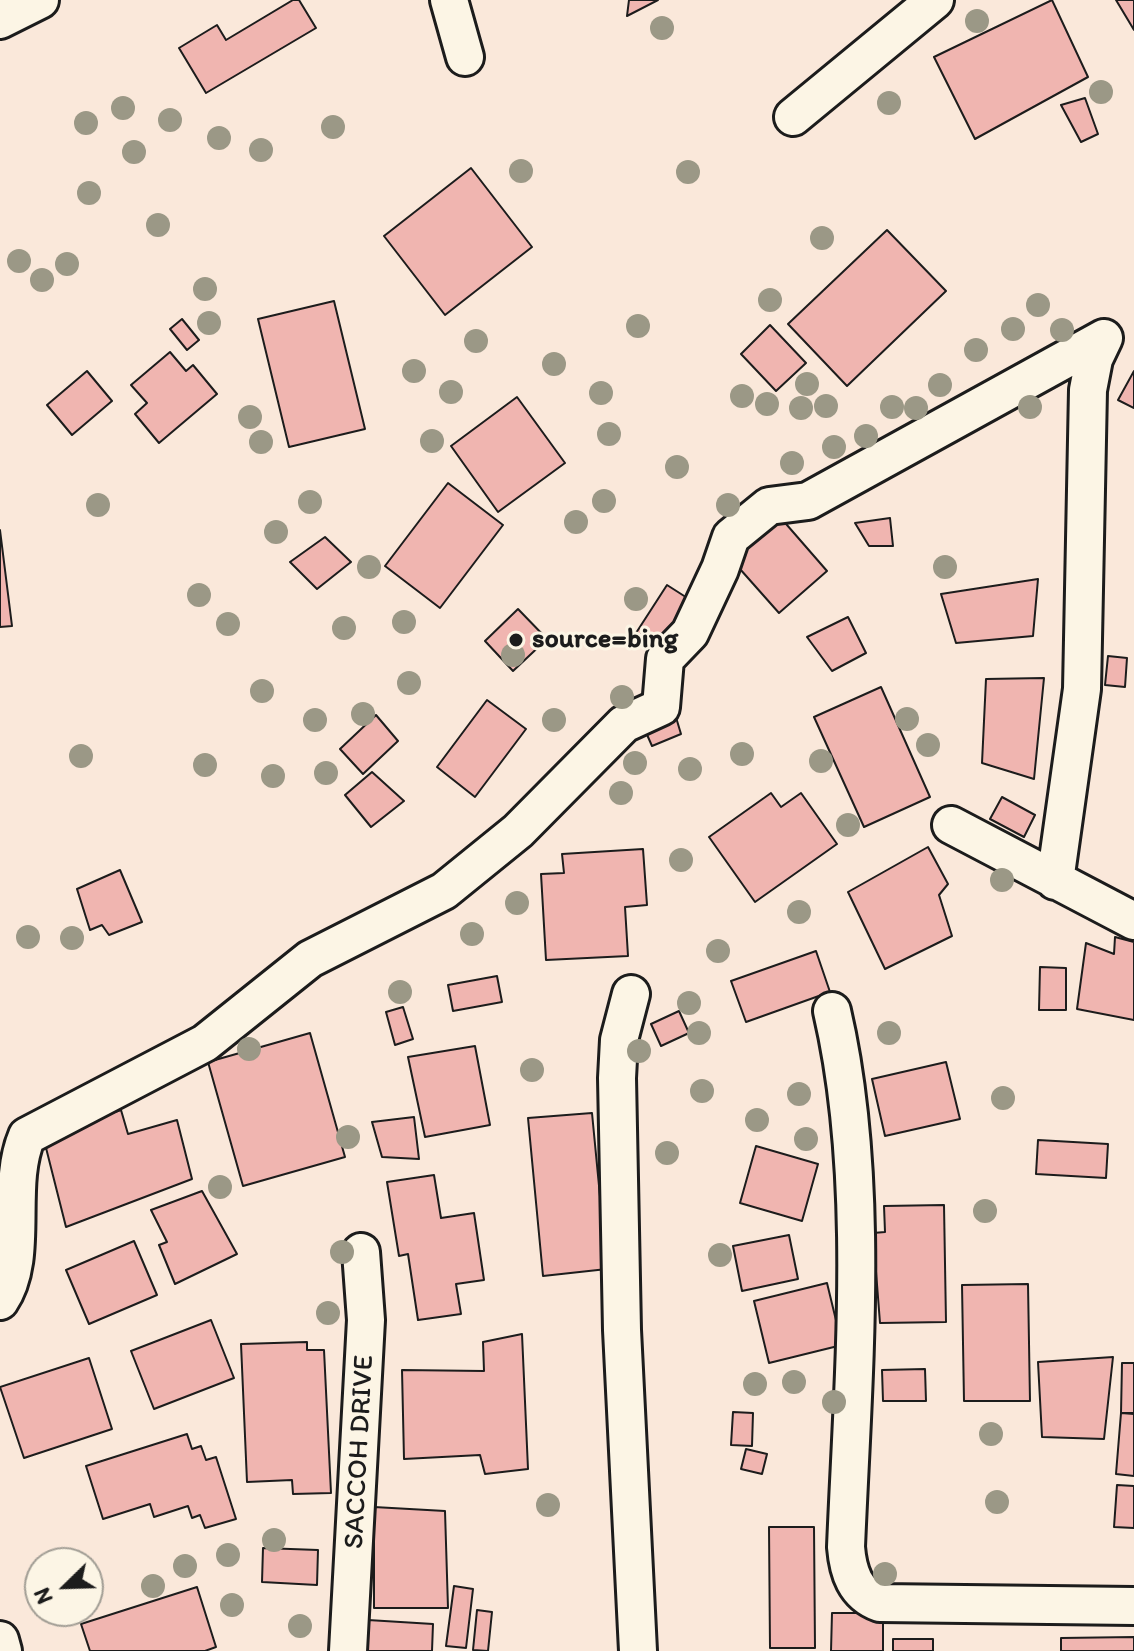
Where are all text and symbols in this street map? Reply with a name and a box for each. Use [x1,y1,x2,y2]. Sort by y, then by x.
place label: source=bing [532,623,678,657]
marker: source=bing [507,631,525,649]
street label: SACCOH DRIVE [338,1354,382,1550]
north arrow [24,1547,104,1627]
text: N [28,1584,59,1608]

